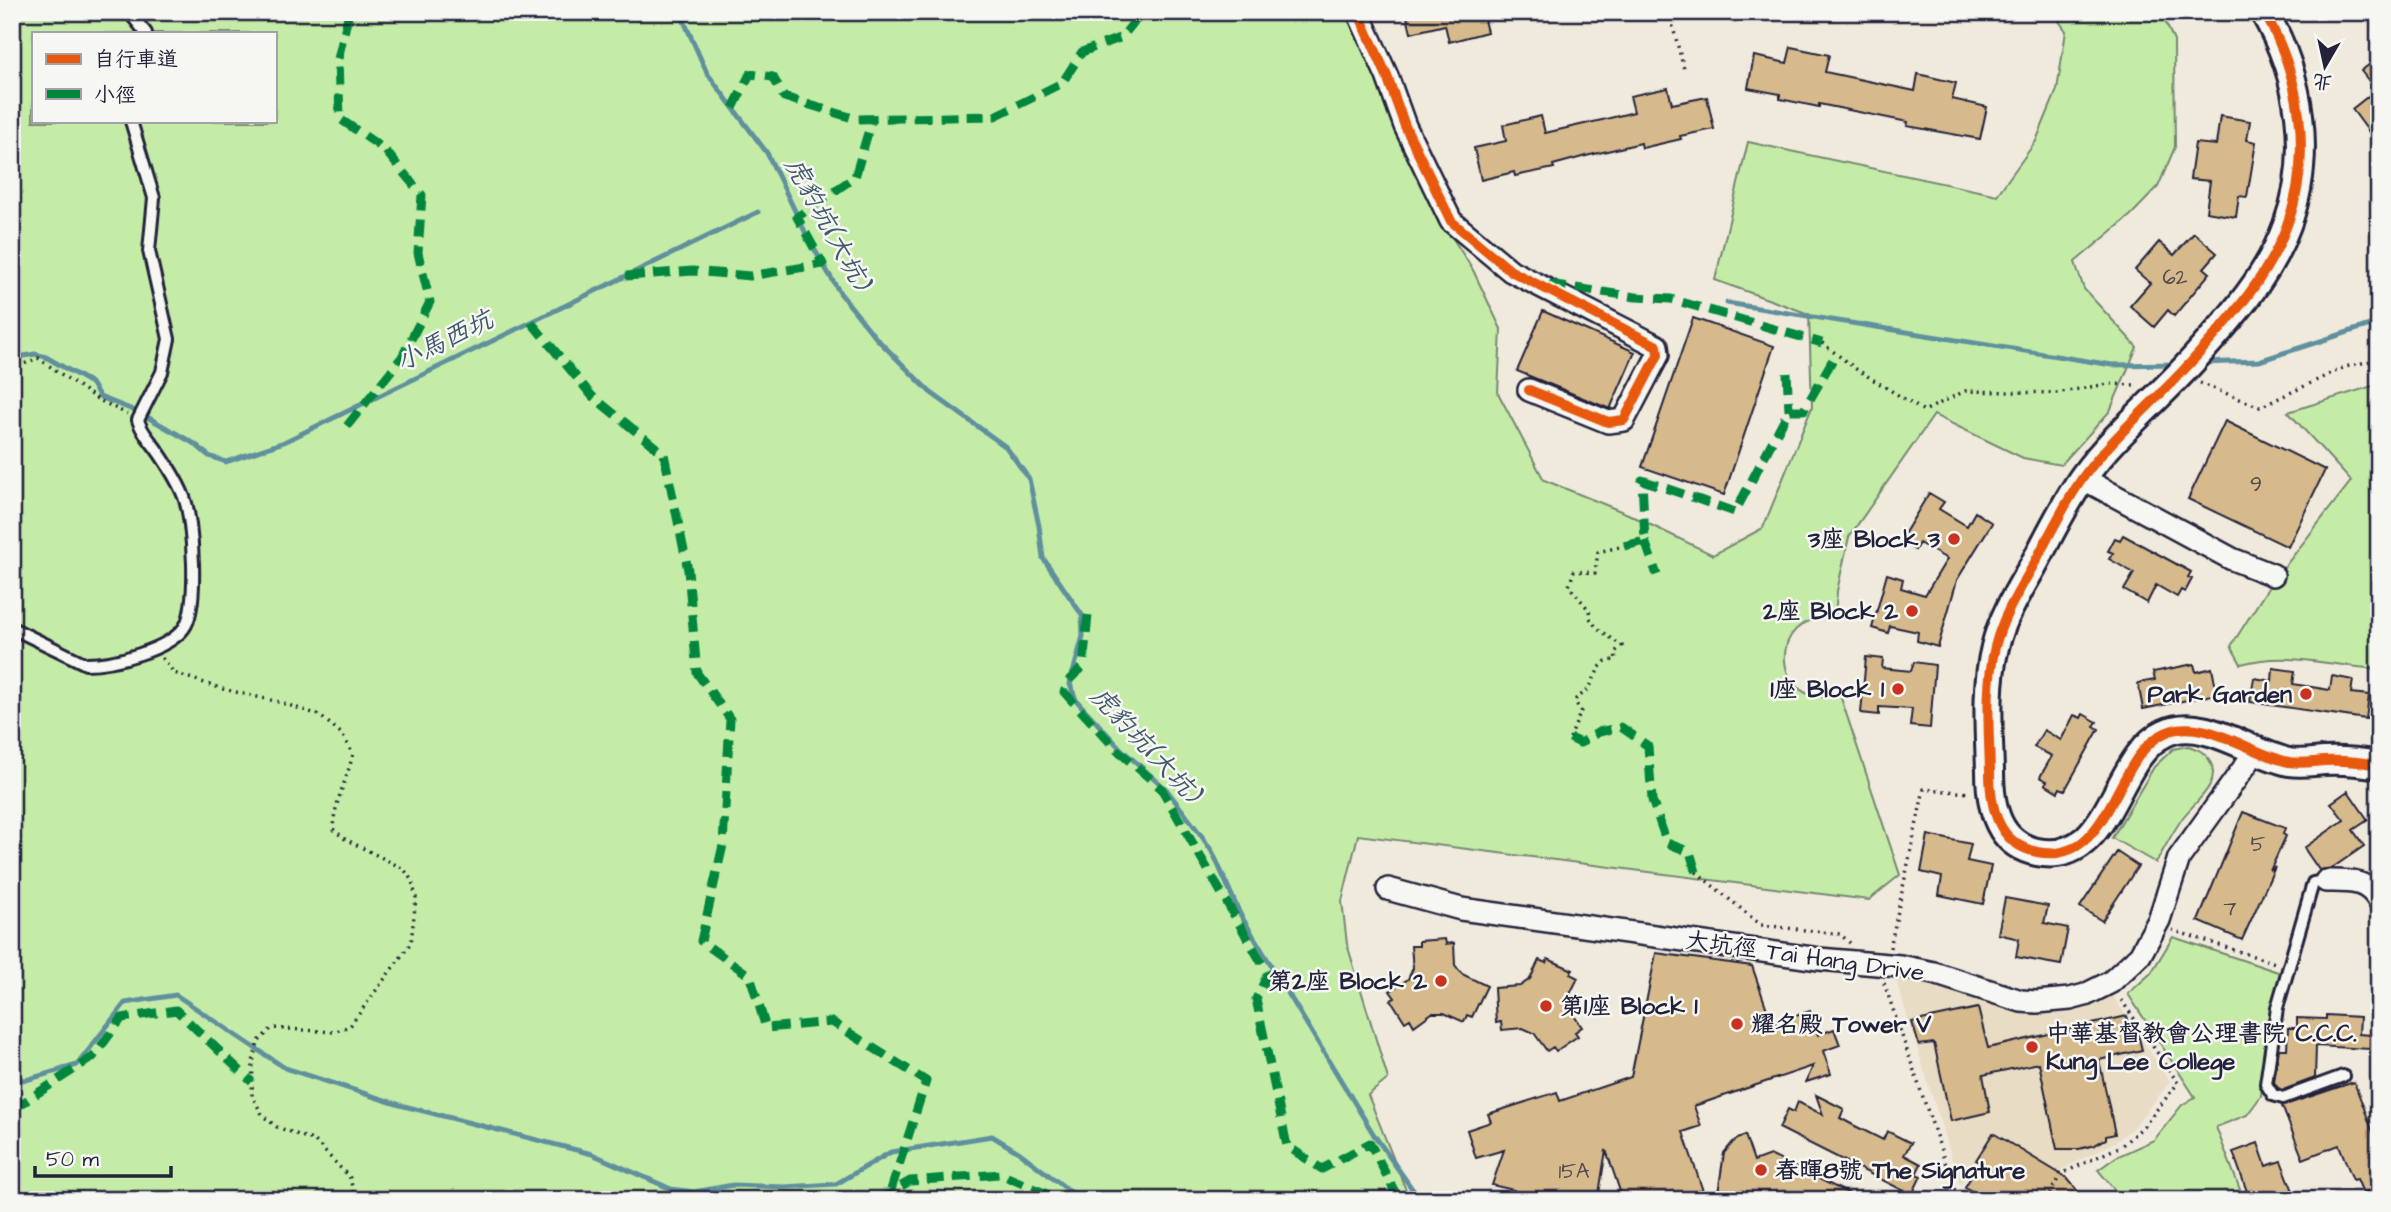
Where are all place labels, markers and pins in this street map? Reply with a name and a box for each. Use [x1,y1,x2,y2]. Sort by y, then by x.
place label: 3座 Block 3 [1807,523,1941,557]
marker: 3座 Block 3 [1946,531,1962,547]
place label: 2座 Block 2 [1762,595,1898,629]
marker: 2座 Block 2 [1904,603,1920,619]
place label: 1座 Block 1 [1770,673,1885,707]
place label: Park Garden [2148,678,2292,712]
marker: 1座 Block 1 [1890,681,1906,697]
marker: Park Garden [2298,686,2314,702]
place label: 第2座 Block 2 [1268,965,1427,999]
marker: 第2座 Block 2 [1433,973,1449,989]
place label: 第1座 Block 1 [1560,990,1699,1024]
marker: 第1座 Block 1 [1538,998,1554,1014]
place label: 耀名殿 Tower V [1751,1008,1932,1042]
marker: 耀名殿 Tower V [1729,1016,1745,1032]
place label: 中華基督教會公理書院 C.C.C. Kung Lee College [2046,1017,2357,1080]
marker: 中華基督教會公理書院 C.C.C. Kung Lee College [2024,1039,2040,1055]
place label: 春暉8號 The Signature [1775,1154,2025,1189]
marker: 春暉8號 The Signature [1753,1162,1769,1178]

